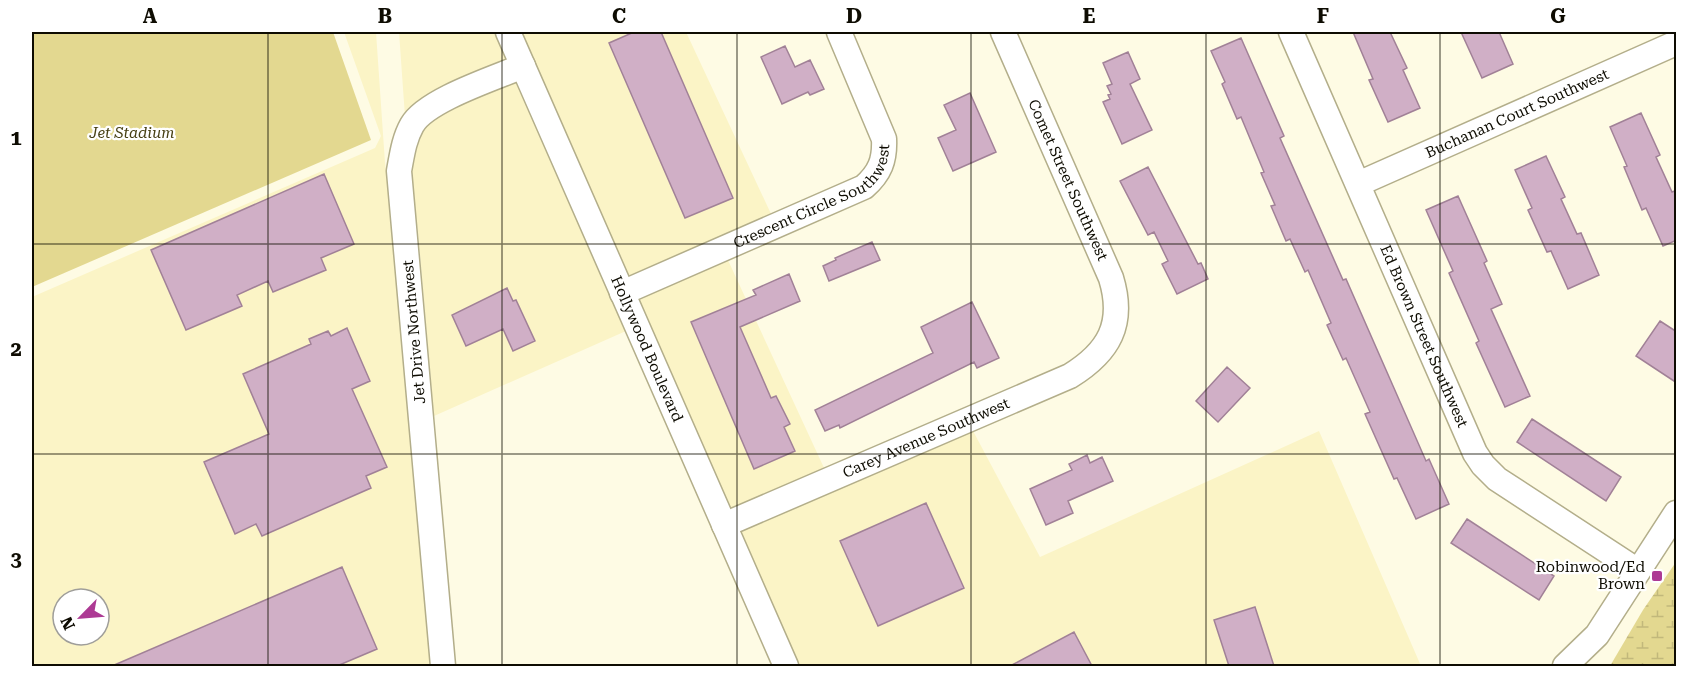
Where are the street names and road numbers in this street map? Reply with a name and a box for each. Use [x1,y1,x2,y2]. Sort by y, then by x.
street label: Buchanan Court Southwest [1423,65,1612,162]
street label: Comet Street Southwest [1024,97,1112,264]
street label: Crescent Circle Southwest [731,143,893,252]
street label: Ed Brown Street Southwest [1376,242,1472,431]
street label: Jet Drive Northwest [399,259,429,405]
street label: Hollywood Boulevard [607,273,687,425]
street label: Carey Avenue Southwest [840,394,1013,482]

